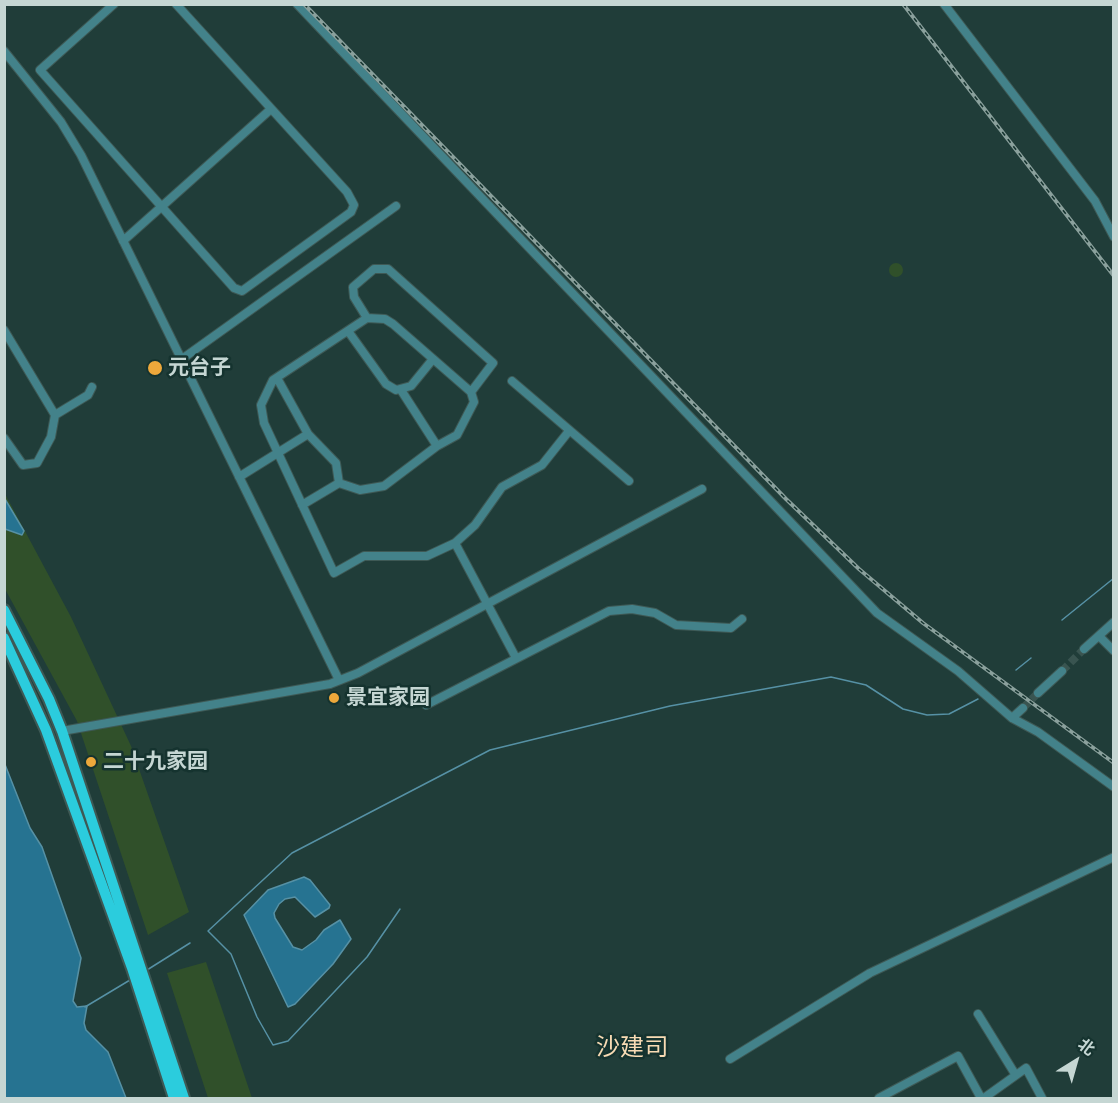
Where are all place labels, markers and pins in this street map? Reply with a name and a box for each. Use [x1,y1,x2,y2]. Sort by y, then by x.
place label: 元台子 [168,355,231,381]
marker: 元台子 [146,359,164,377]
place label: 景宜家园 [346,685,430,711]
marker: 景宜家园 [327,691,341,705]
place label: 二十九家园 [103,749,208,775]
marker: 二十九家园 [84,755,98,769]

